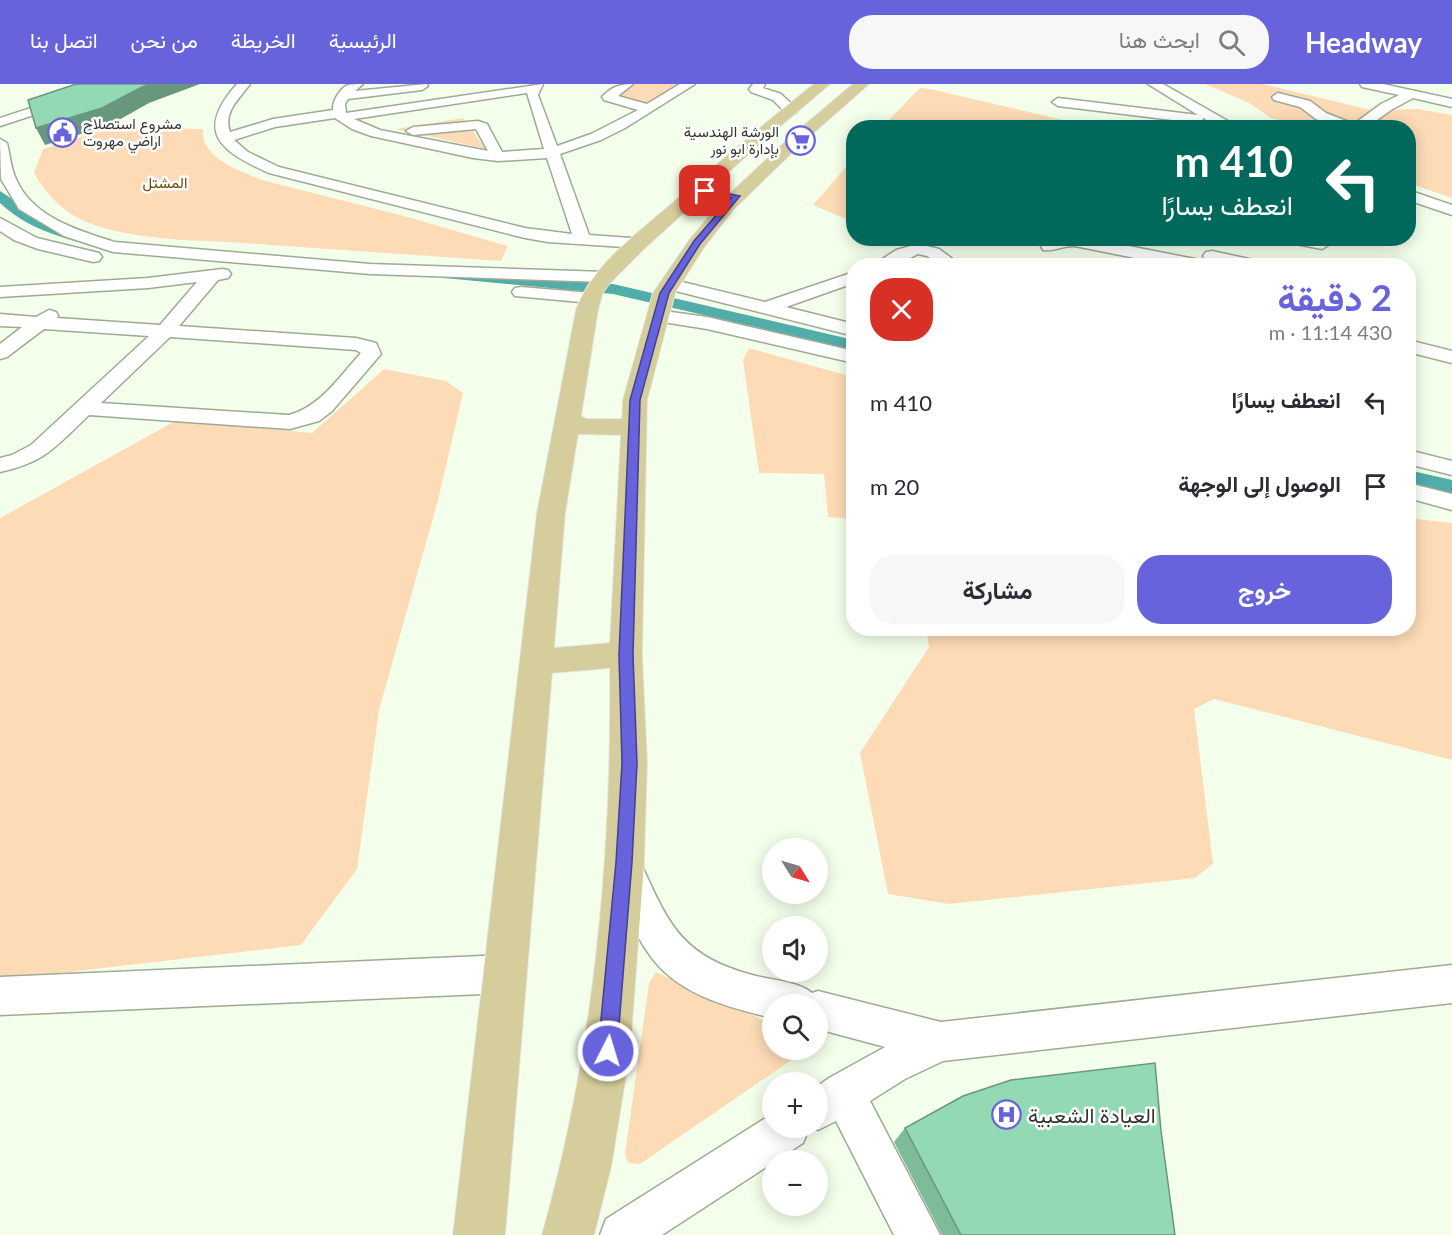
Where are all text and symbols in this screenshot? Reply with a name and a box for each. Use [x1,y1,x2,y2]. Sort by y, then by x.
search box [849,15,1269,69]
text: Headway [1305,25,1422,59]
text: ابحث هنا [1119,26,1200,53]
icon: search [1215,26,1248,59]
text: اتصل بنا [30,27,98,52]
text: من نحن [131,27,198,52]
text: الخريطة [231,27,296,52]
text: الرئيسية [329,27,397,52]
place label: مشروع استصلاح اراضي مهروت [83,114,182,154]
public building icon: مشروع استصلاح اراضي مهروت [46,116,78,148]
place label: الورشة الهندسية بإدارة ابو نور [684,122,779,159]
supermarket icon: الورشة الهندسية بإدارة ابو نور [784,124,816,156]
text: 410 m [1175,136,1293,186]
icon: left [1314,144,1392,222]
pin [679,165,730,216]
park label: المشتل [143,173,187,192]
icon: arrive [688,174,721,207]
text: انعطف يسارًا [1161,188,1293,221]
text: 2 دقيقة [1277,275,1392,319]
button: close [870,278,933,341]
text: 430 m · 11:14 [1269,320,1392,344]
text: انعطف يسارًا [1232,386,1341,413]
icon: left [1359,386,1392,419]
text: 410 m [870,389,932,416]
text: الوصول إلى الوجهة [1178,470,1341,497]
icon: arrive [1359,470,1392,503]
text: 20 m [870,473,919,500]
button: مشاركة [870,555,1125,624]
button: خروج [1137,555,1392,624]
north arrow [762,838,828,904]
map controls [762,838,828,1216]
button: sound [762,916,828,982]
button: search [762,994,828,1060]
position arrow [576,1019,640,1083]
button: + [762,1072,828,1138]
hospital icon: العيادة الشعبية [991,1098,1023,1130]
place label: العيادة الشعبية [1028,1102,1156,1128]
button: − [762,1150,828,1216]

